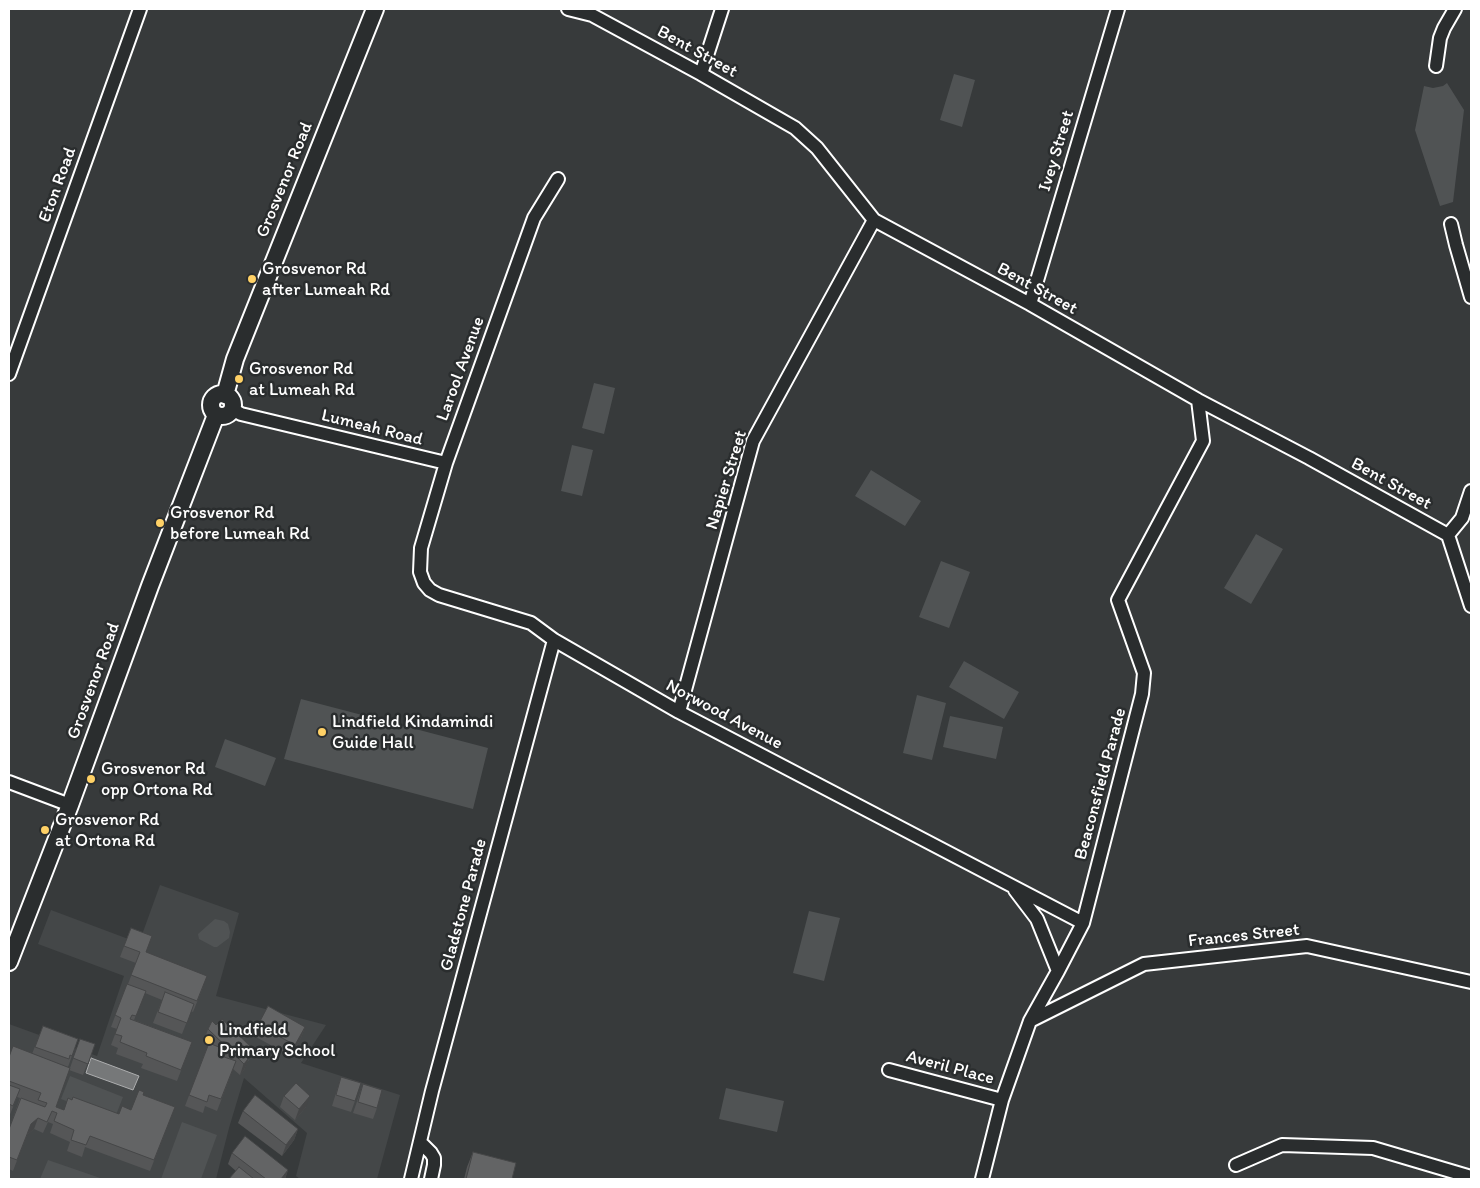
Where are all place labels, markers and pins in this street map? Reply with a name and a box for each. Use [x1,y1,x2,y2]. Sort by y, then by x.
place label: Grosvenor Rd after Lumeah Rd [262,258,390,300]
marker: Grosvenor Rd after Lumeah Rd [246,273,258,285]
place label: Grosvenor Rd at Lumeah Rd [249,358,355,400]
marker: Grosvenor Rd at Lumeah Rd [233,373,245,385]
place label: Grosvenor Rd before Lumeah Rd [170,502,310,544]
marker: Grosvenor Rd before Lumeah Rd [154,517,166,529]
place label: Lindfield Kindamindi Guide Hall [332,711,493,754]
marker: Lindfield Kindamindi Guide Hall [316,726,328,738]
place label: Grosvenor Rd opp Ortona Rd [101,758,213,801]
marker: Grosvenor Rd opp Ortona Rd [85,773,97,785]
place label: Grosvenor Rd at Ortona Rd [55,809,160,852]
marker: Grosvenor Rd at Ortona Rd [39,824,51,836]
place label: Lindfield Primary School [219,1019,335,1062]
marker: Lindfield Primary School [203,1034,215,1046]

